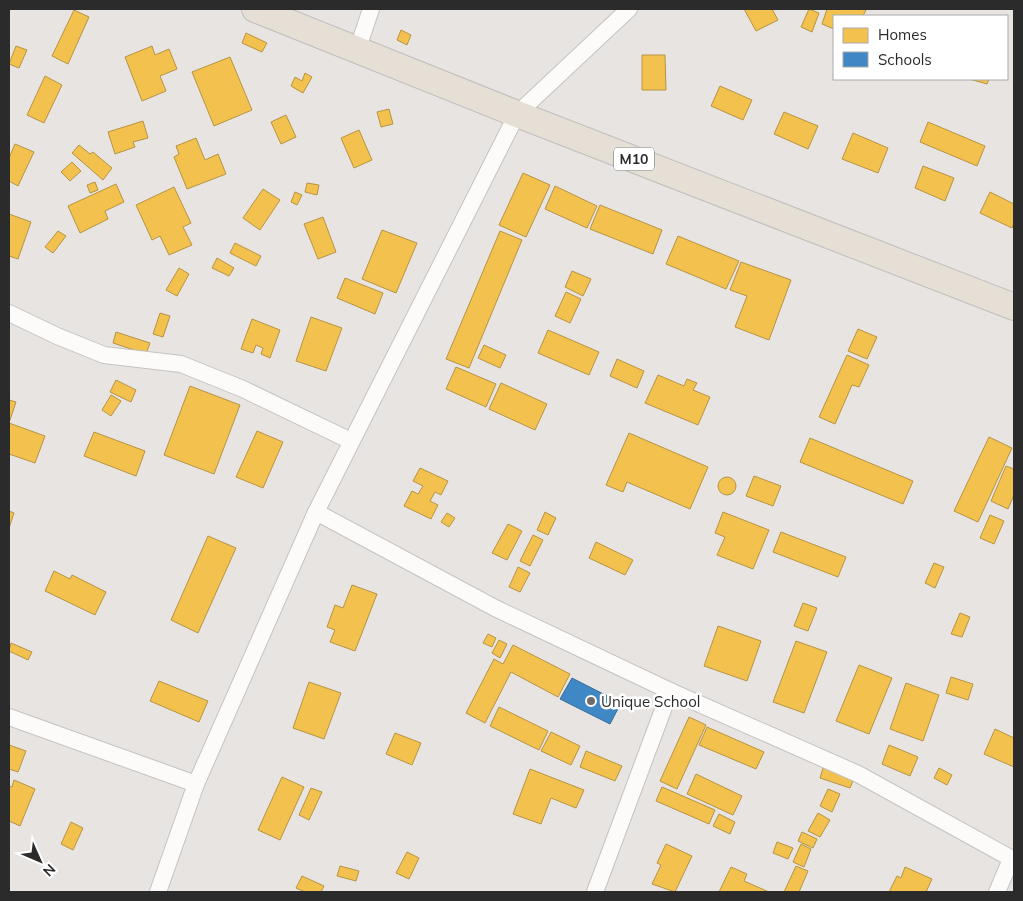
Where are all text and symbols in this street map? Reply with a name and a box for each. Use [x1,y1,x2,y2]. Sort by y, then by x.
legend [833,15,1008,80]
text: Homes [878,25,927,44]
text: Schools [878,50,932,69]
road number: M10 [614,148,654,170]
place label: Unique School [601,692,700,711]
marker: Unique School [585,695,597,707]
north arrow [15,836,65,886]
text: N [39,860,59,880]

